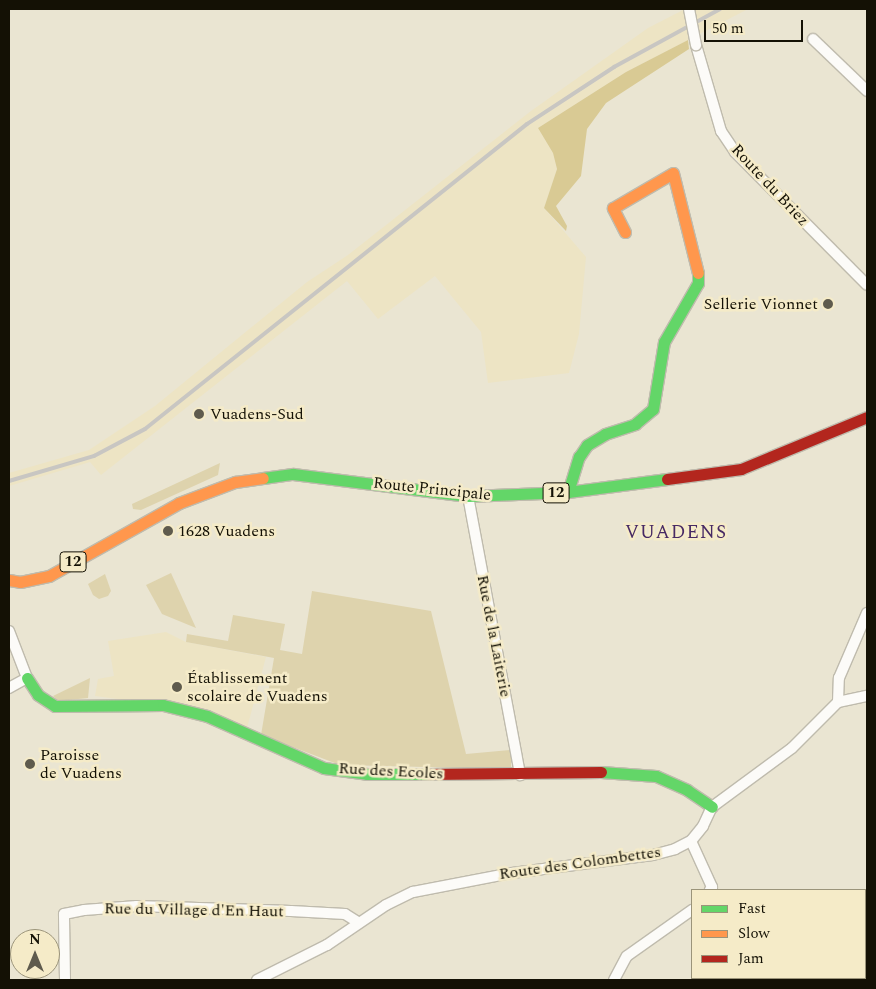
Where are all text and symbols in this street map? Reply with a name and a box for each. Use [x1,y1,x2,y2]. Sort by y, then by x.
scale bar [706,10,805,42]
text: 50 m [712,17,744,40]
street label: Route du Briez [727,140,813,230]
place label: Sellerie Vionnet [704,294,818,314]
marker: Sellerie Vionnet [822,298,834,310]
place label: Vuadens-Sud [210,404,304,424]
marker: Vuadens-Sud [192,407,206,421]
street label: Route Principale [372,473,492,505]
road number: 12 [542,480,570,506]
place label: 1628 Vuadens [178,521,275,541]
district label: VUADENS [624,522,728,544]
marker: 1628 Vuadens [162,525,174,537]
road number: 12 [59,550,87,574]
street label: Rue de la Laiterie [473,573,515,699]
place label: Établissement scolaire de Vuadens [187,668,328,706]
marker: Établissement scolaire de Vuadens [171,681,183,693]
place label: Paroisse de Vuadens [40,745,122,783]
marker: Paroisse de Vuadens [24,758,36,770]
street label: Rue des Ecoles [338,759,444,783]
street label: Route des Colombettes [498,842,662,884]
legend [691,889,866,979]
text: Fast [738,897,766,920]
street label: Rue du Village d'En Haut [104,899,284,921]
text: Slow [738,922,770,945]
north arrow [10,929,60,979]
text: N [29,929,41,950]
text: Jam [738,947,764,970]

